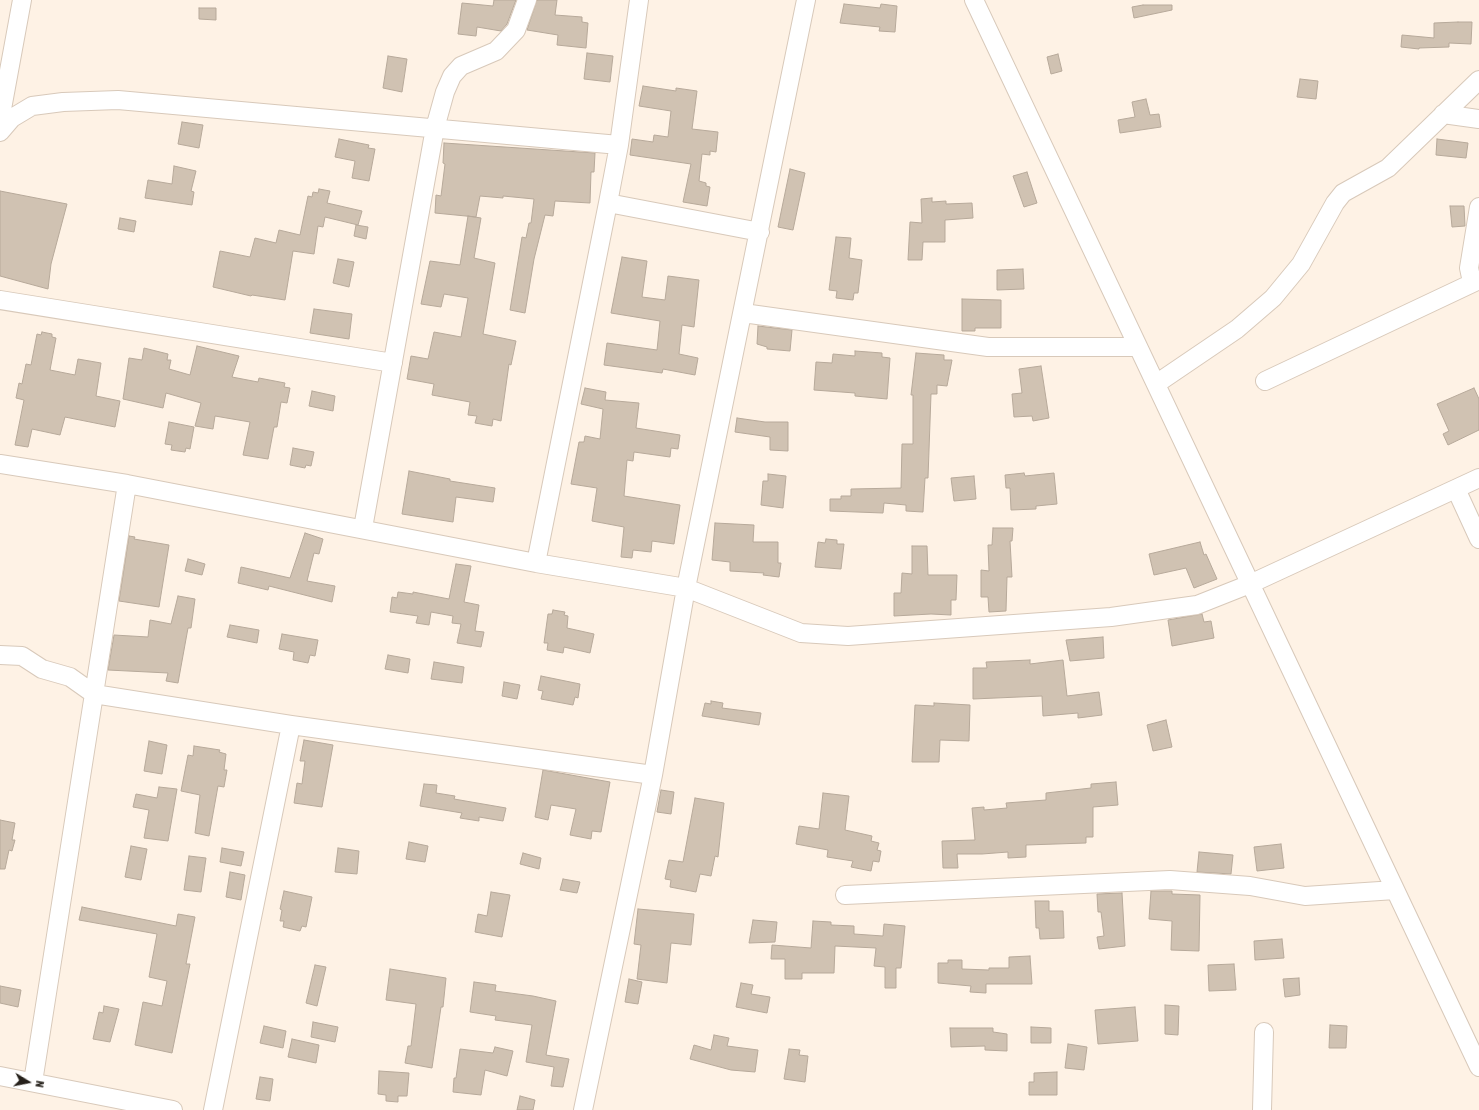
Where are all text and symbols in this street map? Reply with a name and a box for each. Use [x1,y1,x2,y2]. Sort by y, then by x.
north arrow [8,1062,48,1102]
text: N [33,1080,46,1088]

